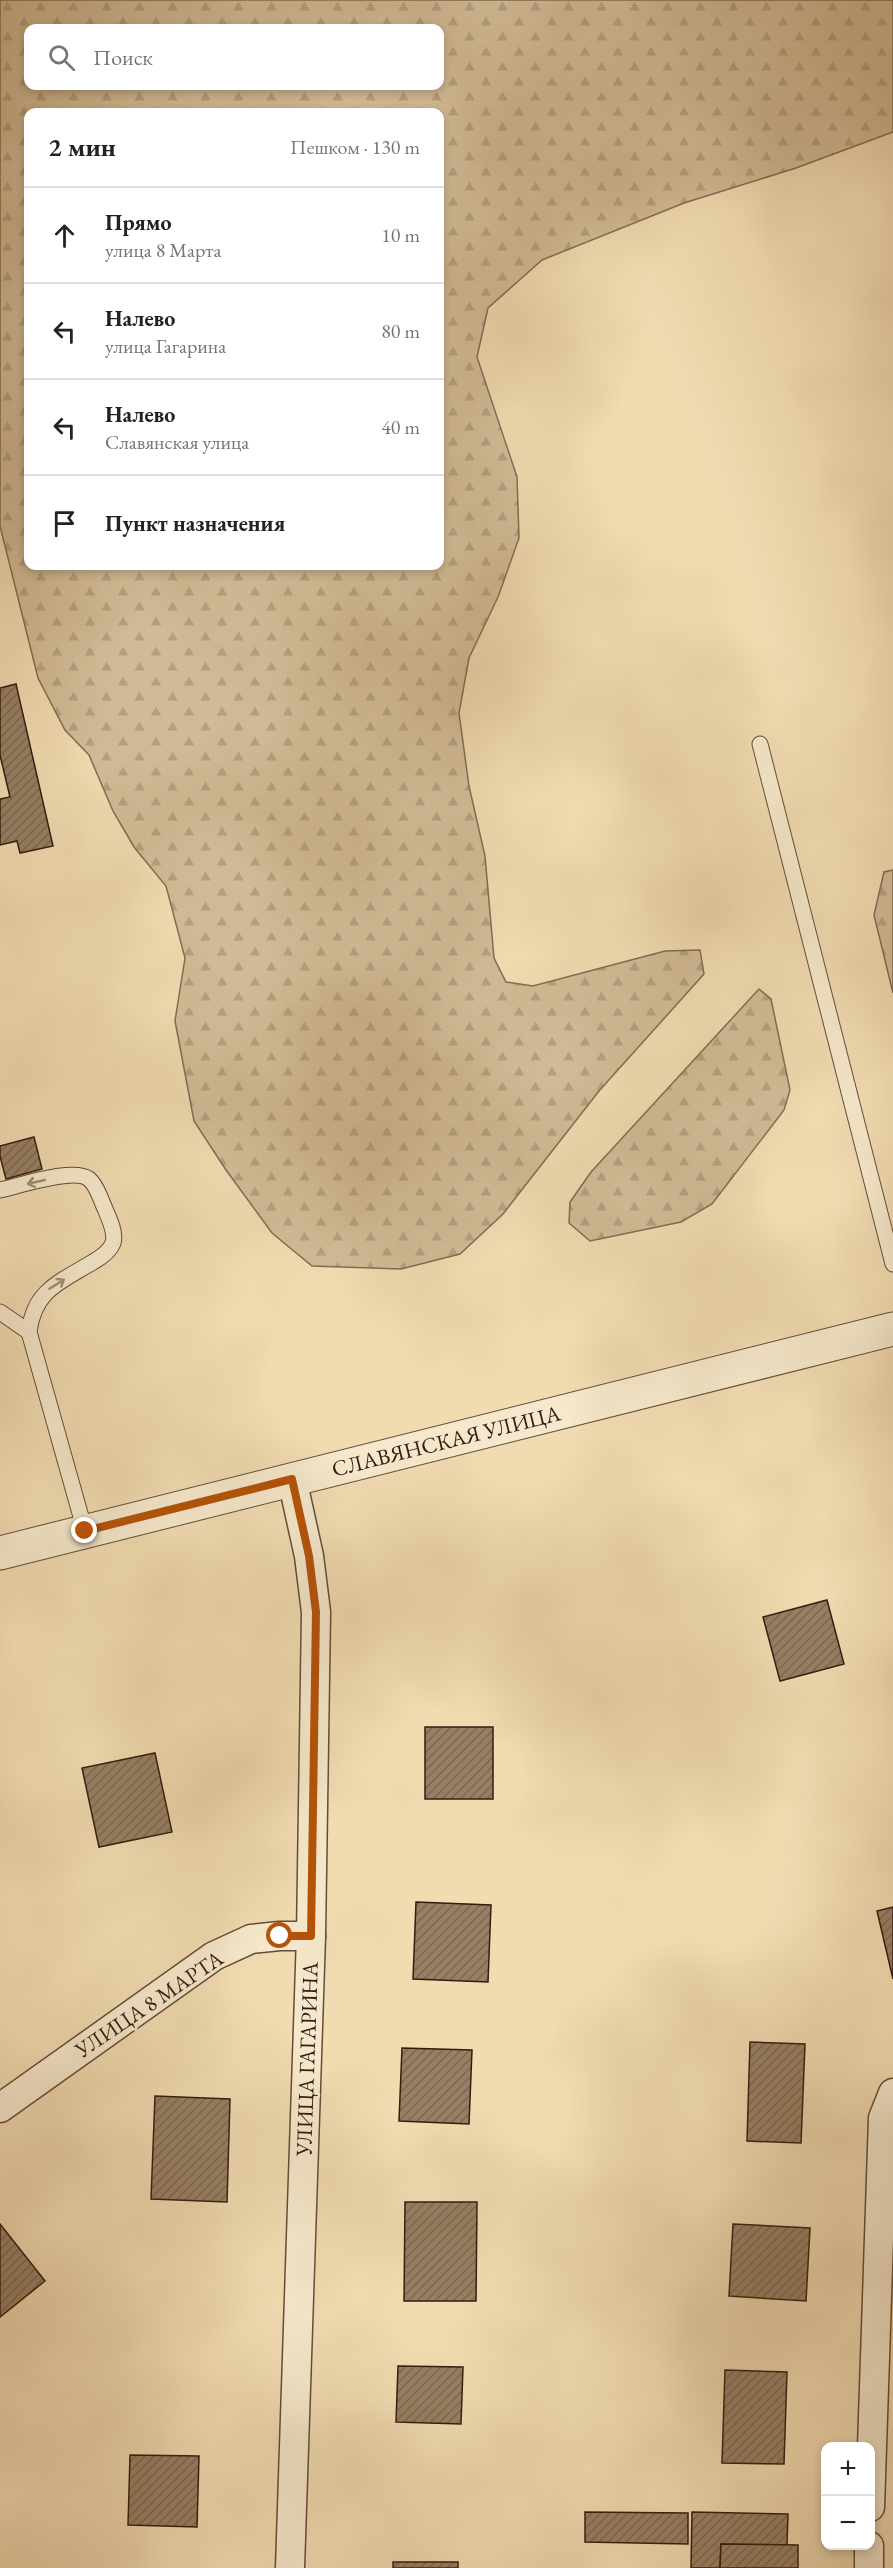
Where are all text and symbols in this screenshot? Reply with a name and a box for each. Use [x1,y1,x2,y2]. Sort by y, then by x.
search box [24,24,444,90]
icon: search [45,41,78,74]
text: Поиск [93,43,153,72]
text: 2 мин [48,130,116,164]
text: Пешком · 130 m [290,134,420,160]
text: Прямо [105,208,172,237]
icon: ahead [48,219,81,252]
text: 10 m [381,222,420,248]
text: улица 8 Марта [105,237,221,263]
text: Налево [105,304,175,333]
icon: left [48,315,81,348]
text: 80 m [381,318,420,344]
text: улица Гагарина [105,333,226,359]
text: Налево [105,400,175,429]
icon: left [48,411,81,444]
text: 40 m [381,414,420,440]
text: Славянская улица [105,429,249,455]
icon: arrive [48,507,81,540]
text: Пункт назначения [105,509,285,538]
one-way arrow [27,1177,46,1188]
one-way arrow [48,1278,65,1290]
street label: СЛАВЯНСКАЯ УЛИЦА [329,1398,564,1483]
route end [71,1517,97,1543]
route start [266,1922,292,1948]
street label: УЛИЦА 8 МАРТА [68,1943,229,2065]
street label: УЛИЦА ГАГАРИНА [289,1960,325,2158]
map controls [821,2442,875,2550]
button: + [821,2442,875,2496]
button: − [821,2496,875,2550]

